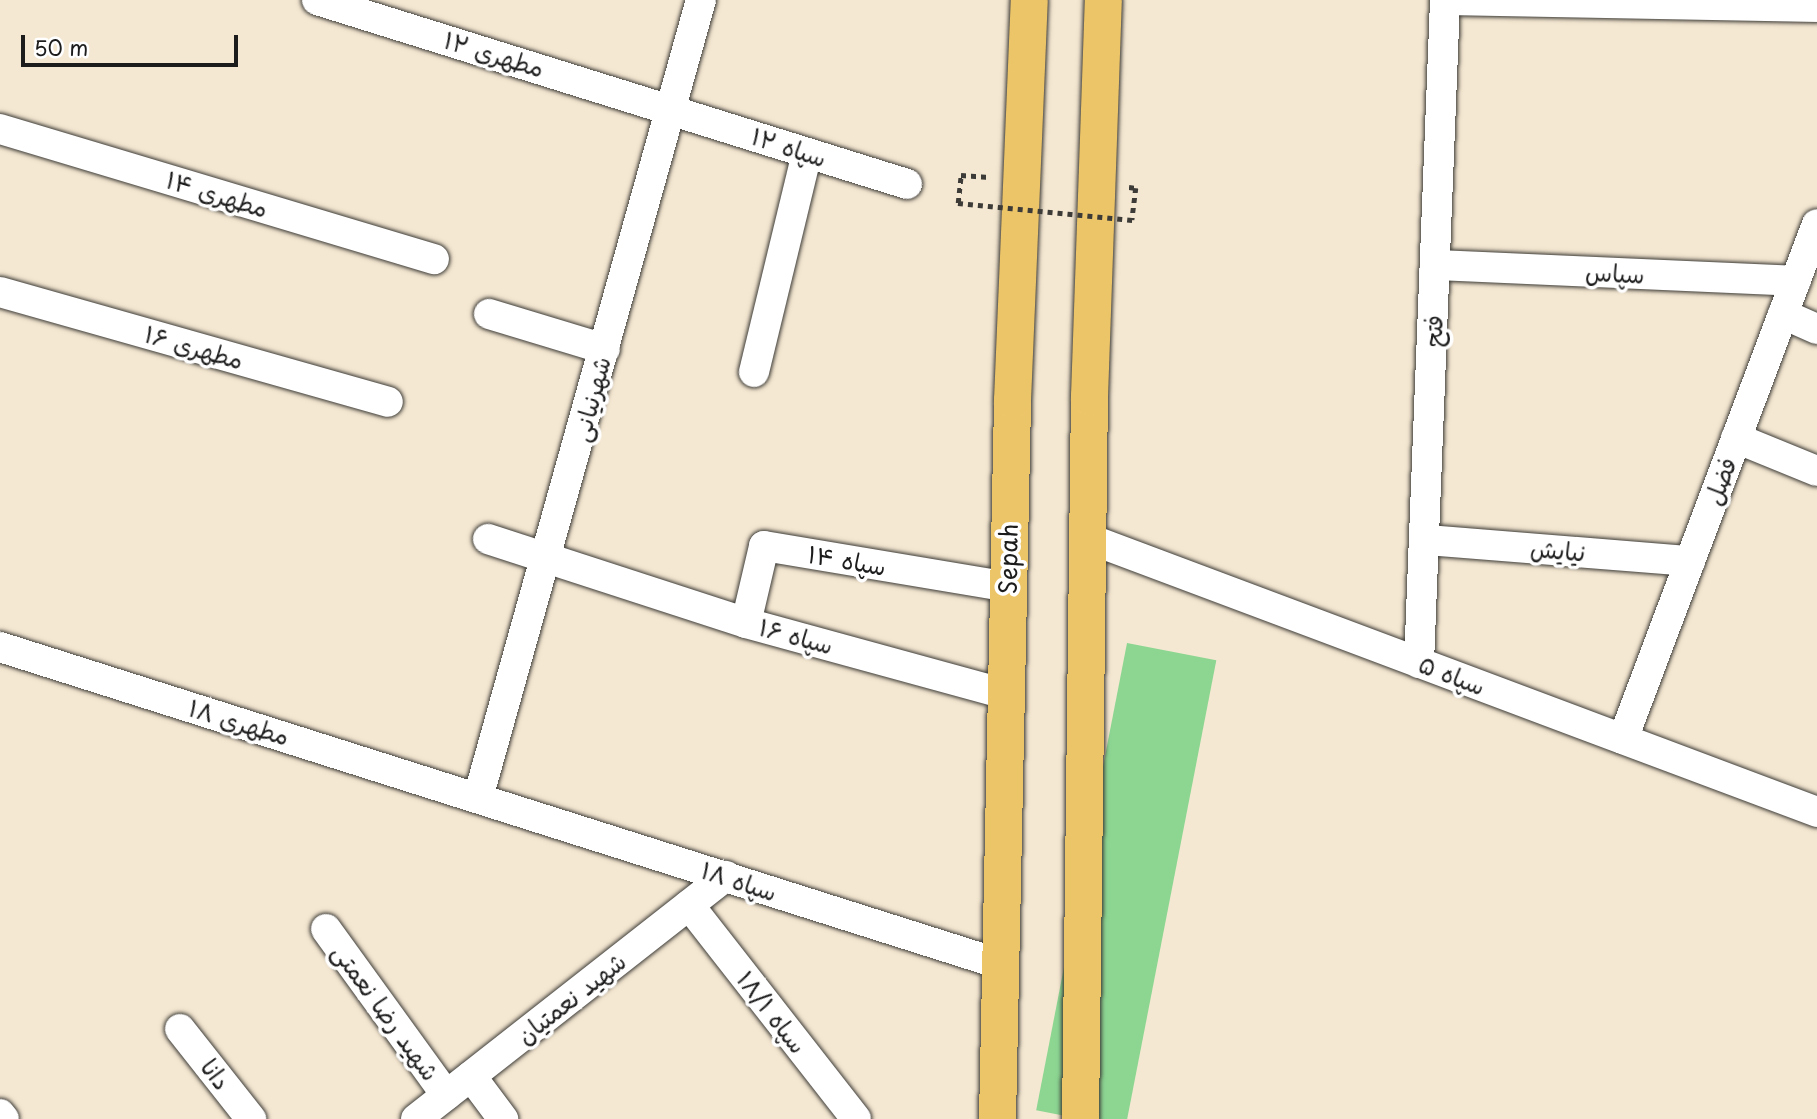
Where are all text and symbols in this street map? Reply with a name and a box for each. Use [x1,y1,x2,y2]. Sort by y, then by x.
scale bar [24,21,242,65]
street label: مطهری ۱۲ [440,25,548,83]
text: 50 m [34,31,88,63]
street label: سپاه ۱۲ [748,121,830,173]
street label: مطهری ۱۴ [163,165,271,223]
street label: سپاس [1585,257,1645,289]
street label: فتح [1418,314,1448,348]
street label: مطهری ۱۶ [141,319,247,375]
street label: شهرنیانی [566,353,616,445]
street label: فضل [1698,453,1742,509]
street label: Sepah [993,523,1023,595]
street label: نیایش [1529,533,1587,567]
street label: سپاه ۱۴ [806,539,888,581]
street label: سپاه ۱۶ [756,612,836,660]
street label: سپاه ۵ [1415,649,1489,701]
street label: مطهری ۱۸ [185,693,293,751]
street label: سپاه ۱۸ [698,855,780,907]
street label: شهید رضا نعمتی [327,938,445,1086]
street label: شهید نعمتیان [511,946,631,1050]
street label: سپاه ۱۸/۱ [731,965,813,1059]
street label: دانا [195,1053,237,1095]

